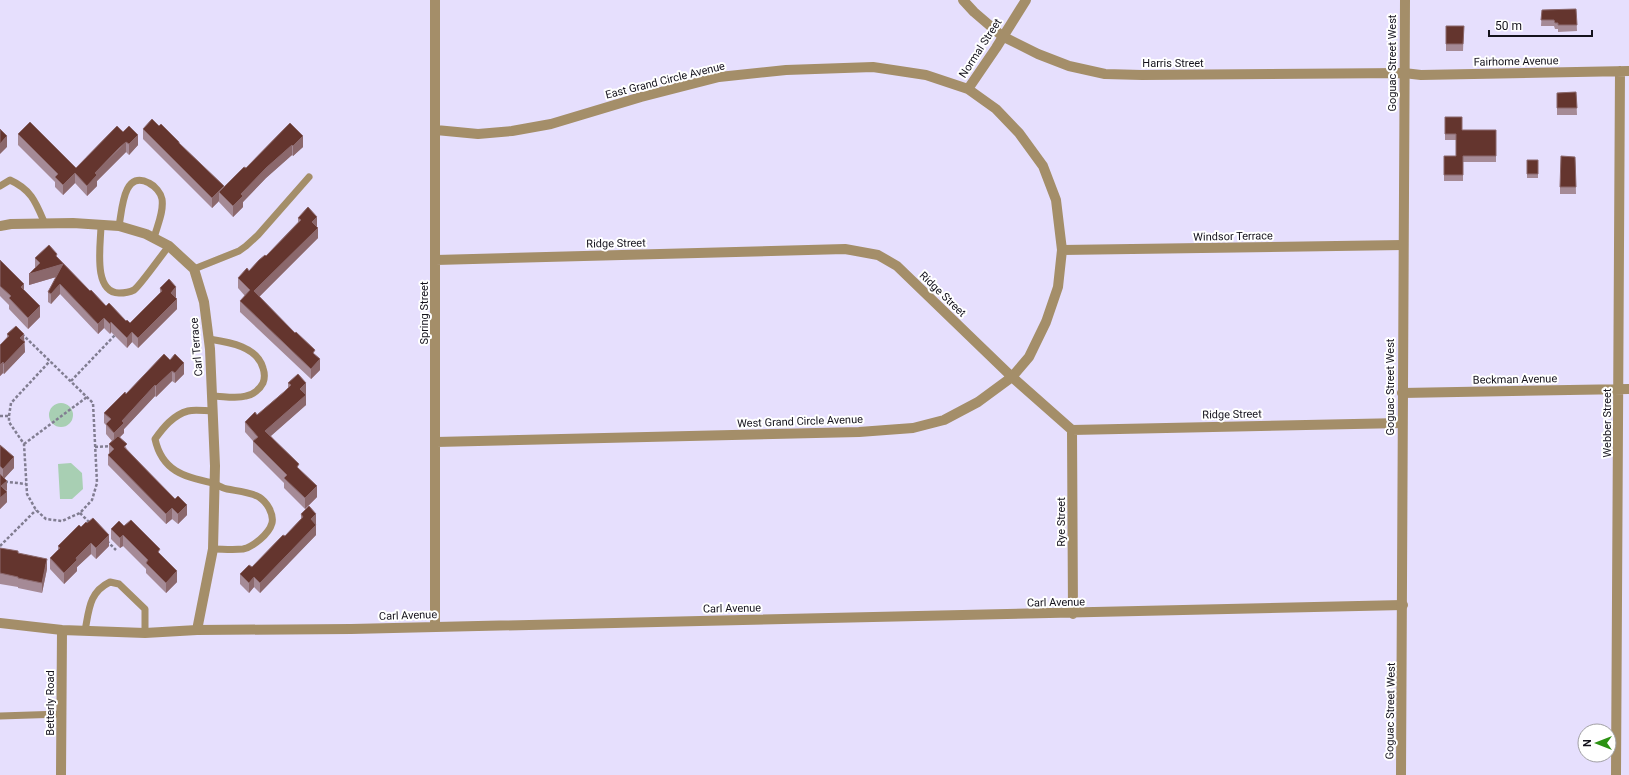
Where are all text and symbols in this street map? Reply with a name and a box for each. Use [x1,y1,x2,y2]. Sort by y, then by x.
scale bar [1489,12,1592,38]
street label: Goguac Street West [1386,14,1399,111]
street label: Normal Street [956,16,1005,80]
text: 50 m [1495,19,1522,33]
street label: Fairhome Avenue [1474,54,1559,69]
street label: Harris Street [1142,57,1204,70]
street label: East Grand Circle Avenue [604,59,726,102]
street label: Windsor Terrace [1193,229,1273,244]
street label: Ridge Street [586,236,646,251]
street label: Ridge Street [917,269,969,320]
street label: Spring Street [418,281,431,345]
street label: Carl Terrace [187,317,206,377]
street label: Goguac Street West [1384,338,1397,435]
street label: Beckman Avenue [1473,372,1557,387]
street label: Webber Street [1601,388,1614,458]
street label: Ridge Street [1202,407,1262,422]
street label: West Grand Circle Avenue [737,413,863,430]
street label: Rye Street [1055,497,1068,547]
street label: Carl Avenue [1027,595,1085,610]
street label: Carl Avenue [703,601,761,616]
street label: Carl Avenue [379,608,438,623]
street label: Goguac Street West [1383,662,1398,760]
street label: Betterly Road [44,670,57,736]
north arrow [1577,723,1617,763]
text: N [1581,739,1594,747]

